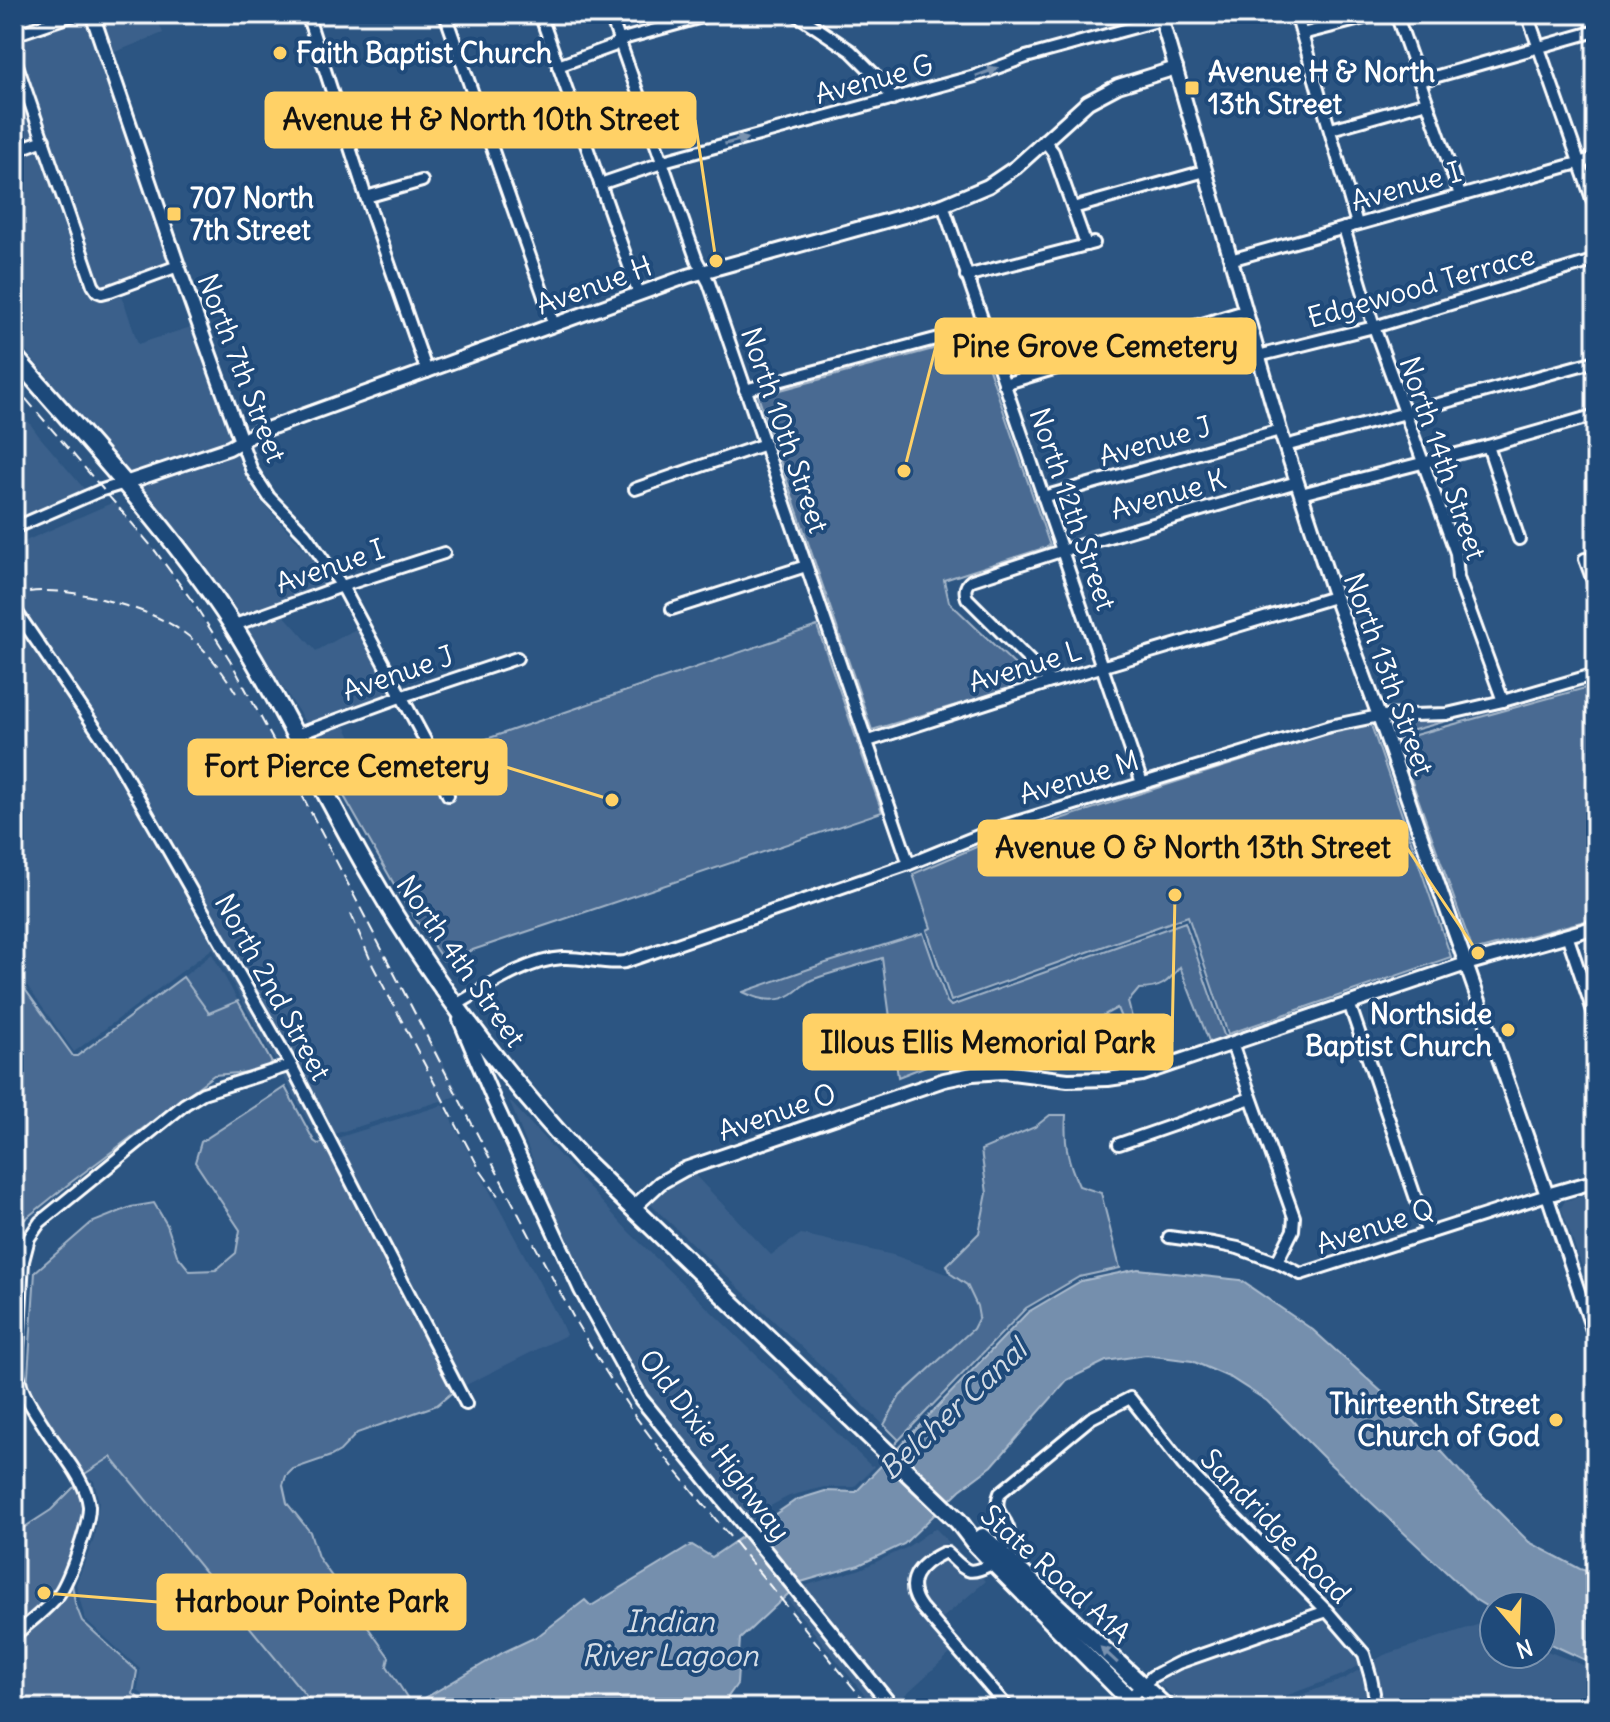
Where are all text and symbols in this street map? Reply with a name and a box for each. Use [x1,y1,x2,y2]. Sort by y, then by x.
place label: Faith Baptist Church [296,35,552,71]
marker: Faith Baptist Church [271,44,289,62]
street label: Avenue G [811,46,937,112]
place label: Avenue H & North 13th Street [1208,54,1435,122]
one-way arrow [975,65,999,78]
marker: Avenue H & North 13th Street [1183,79,1201,97]
callout: Avenue H & North 10th Street [266,93,695,147]
text: Avenue H & North 10th Street [283,100,679,138]
one-way arrow [725,134,749,147]
street label: Avenue I [1347,153,1465,219]
place label: 707 North 7th Street [190,180,314,248]
marker: 707 North 7th Street [165,205,183,223]
street label: Edgewood Terrace [1303,236,1539,336]
street label: Avenue H [531,247,657,323]
street label: North 7th Street [189,269,295,467]
callout: Pine Grove Cemetery [936,319,1255,373]
street label: North 10th Street [733,322,837,538]
text: Pine Grove Cemetery [952,327,1238,365]
street label: North 14th Street [1391,352,1495,564]
street label: North 12th Street [1021,403,1125,615]
street label: Avenue J [1095,408,1215,474]
street label: Avenue K [1106,460,1230,528]
street label: Avenue I [271,531,389,601]
street label: North 13th Street [1336,568,1442,780]
street label: Avenue L [964,632,1086,700]
street label: Avenue J [338,637,458,709]
callout: Fort Pierce Cemetery [189,740,506,794]
street label: Avenue M [1015,742,1143,812]
text: Fort Pierce Cemetery [204,747,490,785]
callout: Avenue O & North 13th Street [979,821,1407,875]
text: Avenue O & North 13th Street [995,828,1391,866]
street label: North 4th Street [388,868,534,1054]
street label: North 2nd Street [207,887,339,1087]
place label: Northside Baptist Church [1305,996,1492,1064]
callout: Illous Ellis Memorial Park [804,1015,1172,1069]
marker: Northside Baptist Church [1499,1021,1517,1039]
text: Illous Ellis Memorial Park [820,1023,1156,1061]
street label: Avenue O [713,1075,841,1149]
street label: Avenue Q [1312,1190,1438,1262]
water label: Belcher Canal [870,1328,1037,1487]
street label: Old Dixie Highway [631,1342,799,1548]
place label: Thirteenth Street Church of God [1329,1386,1541,1454]
marker: Thirteenth Street Church of God [1547,1411,1565,1429]
street label: Sandridge Road [1193,1441,1359,1611]
street label: State Road A1A [973,1497,1139,1651]
callout: Harbour Pointe Park [158,1575,465,1629]
text: Harbour Pointe Park [175,1582,449,1620]
north arrow [1478,1590,1558,1670]
water label: Indian River Lagoon [582,1602,759,1674]
text: N [1513,1633,1536,1665]
one-way arrow [1100,1647,1119,1665]

